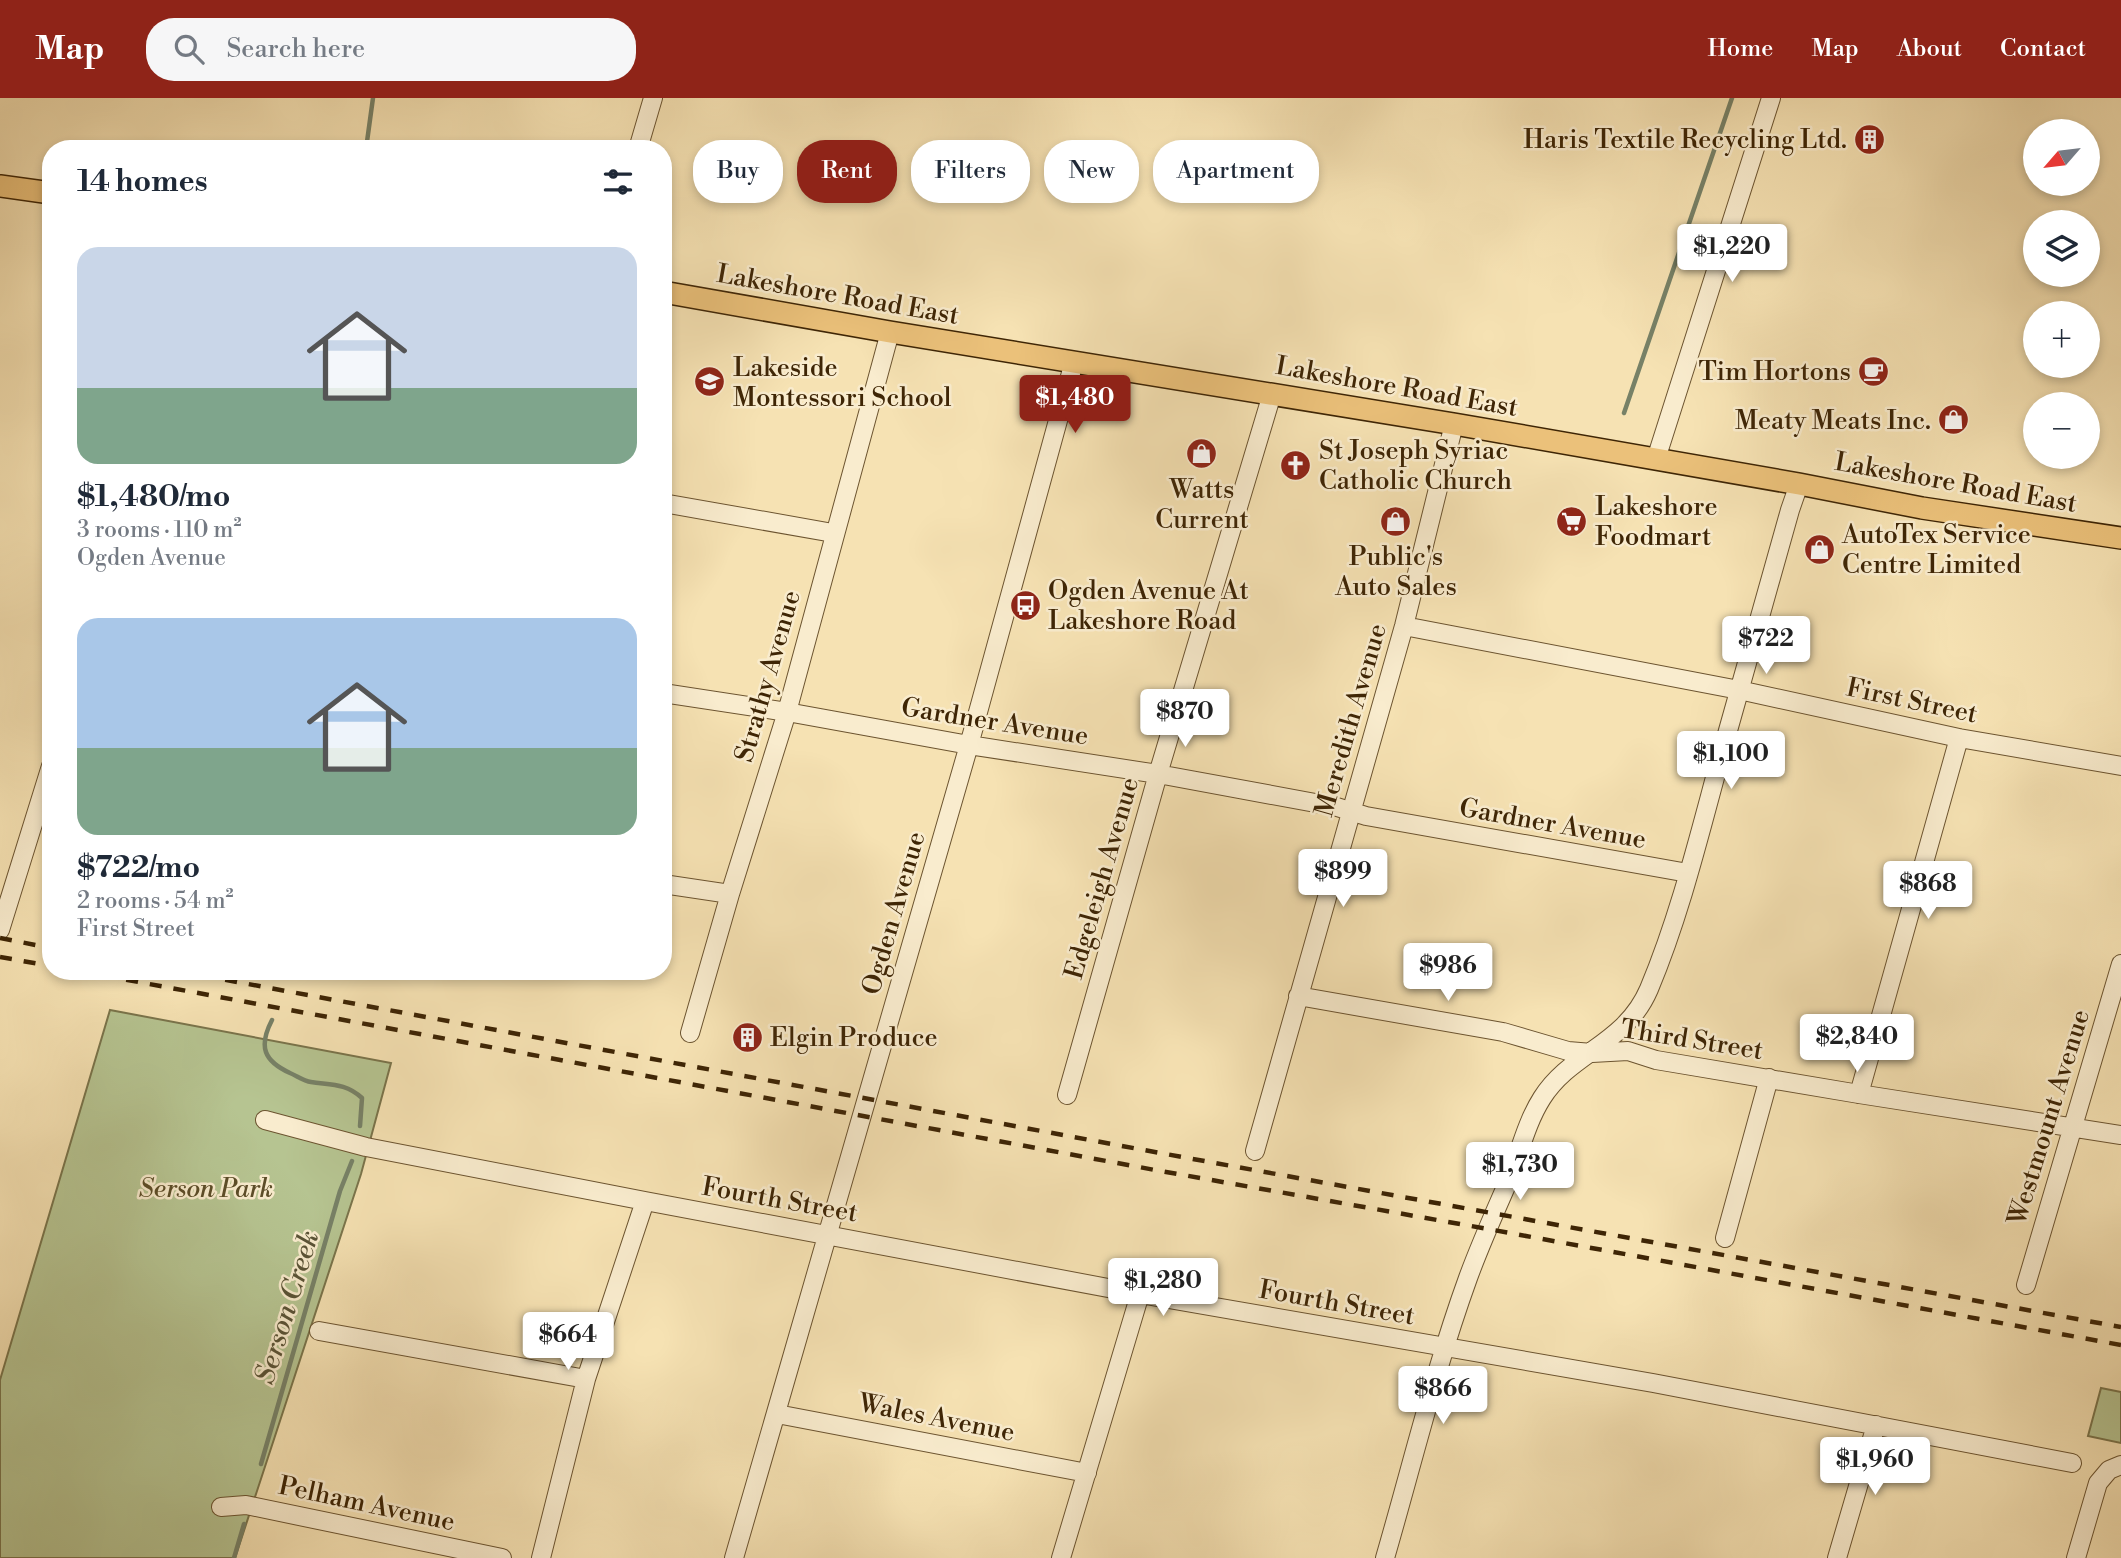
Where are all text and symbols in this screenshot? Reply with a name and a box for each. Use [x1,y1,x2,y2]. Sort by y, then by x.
search box [146,18,636,81]
text: Map [35,29,104,70]
icon: search [170,30,208,68]
text: Search here [226,33,365,65]
text: Home [1708,34,1773,64]
text: Map [1811,34,1859,64]
text: About [1897,34,1962,64]
text: Contact [2000,34,2086,64]
north arrow [2023,119,2100,196]
map controls [2023,119,2100,469]
building icon: Haris Textile Recycling Ltd. [1853,122,1887,156]
place label: Haris Textile Recycling Ltd. [1523,124,1847,156]
chip: Buy [693,140,783,203]
chip: Rent [797,140,897,203]
chip: Filters [911,140,1030,203]
chip: New [1044,140,1139,203]
chip: Apartment [1153,140,1319,203]
text: 14 homes [77,163,208,201]
icon: filters [599,163,637,201]
button: layers [2023,210,2100,287]
pin: $1,220 [1675,225,1789,284]
text: $1,220 [1693,233,1771,261]
street label: Lakeshore Road East [714,258,961,332]
icon: home [294,293,420,419]
button: + [2023,301,2100,378]
street label: Lakeshore Road East [1273,350,1520,424]
place label: Lakeside Montessori School [733,352,952,414]
cafe icon: Tim Hortons [1857,354,1891,388]
place label: Tim Hortons [1698,356,1851,388]
school or university icon: Lakeside Montessori School [693,365,727,399]
pin: $1,480 [1018,376,1132,435]
text: $1,480 [1036,384,1114,412]
button: − [2023,392,2100,469]
shop icon: Meaty Meats Inc. [1937,403,1971,437]
place label: Meaty Meats Inc. [1735,405,1931,437]
place label: St Joseph Syriac Catholic Church [1319,435,1512,497]
shop icon: Watts Current [1185,437,1219,471]
street label: Lakeshore Road East [1832,446,2079,520]
church icon: St Joseph Syriac Catholic Church [1279,448,1313,482]
place label: Watts Current [1155,474,1249,536]
text: $1,480/mo [77,478,231,516]
place label: Lakeshore Foodmart [1595,491,1718,553]
shop icon: Public's Auto Sales [1379,504,1413,538]
supermarket icon: Lakeshore Foodmart [1555,504,1589,538]
text: 3 rooms · 110 m² [77,516,241,544]
place label: AutoTex Service Centre Limited [1841,519,2031,581]
shop icon: AutoTex Service Centre Limited [1802,532,1836,566]
place label: Public's Auto Sales [1334,541,1457,603]
text: Ogden Avenue [77,544,226,572]
place label: Ogden Avenue At Lakeshore Road [1048,575,1249,637]
street label: Strathy Avenue [728,587,808,766]
bus stop icon: Ogden Avenue At Lakeshore Road [1008,588,1042,622]
pin: $722 [1725,616,1807,676]
street label: Meredith Avenue [1308,620,1394,821]
text: $722 [1738,625,1794,653]
icon: home [294,664,420,790]
street label: First Street [1843,671,1980,730]
pin: $870 [1144,690,1226,749]
street label: Gardner Avenue [899,691,1091,753]
text: $870 [1156,698,1214,726]
pin: $1,100 [1674,732,1788,791]
text: $1,100 [1693,740,1769,768]
street label: Edgeleigh Avenue [1058,774,1146,983]
street label: Gardner Avenue [1457,792,1649,856]
street label: Ogden Avenue [855,828,933,999]
text: $722/mo [77,849,200,887]
pin: $899 [1302,850,1384,909]
text: $899 [1314,858,1372,886]
pin: $868 [1887,862,1969,921]
text: $868 [1899,870,1957,898]
text: 2 rooms · 54 m² [77,887,234,915]
text: First Street [77,915,195,943]
pin: $986 [1407,944,1489,1003]
text: $986 [1419,952,1477,980]
street label: Westmount Avenue [2001,1006,2097,1230]
street label: Third Street [1618,1013,1765,1067]
pin: $2,840 [1800,1014,1914,1074]
building icon: Elgin Produce [730,1020,764,1054]
place label: Elgin Produce [770,1022,938,1054]
text: $2,840 [1816,1023,1898,1051]
pin: $1,730 [1463,1142,1577,1202]
text: $1,730 [1482,1151,1558,1179]
street label: Fourth Street [699,1171,860,1229]
park label: Serson Park [139,1173,273,1205]
water label: Serson Creek [247,1226,327,1388]
pin: $1,280 [1106,1258,1220,1318]
text: $1,280 [1124,1267,1202,1295]
street label: Fourth Street [1256,1274,1417,1332]
pin: $664 [527,1312,609,1372]
text: $664 [539,1321,597,1349]
pin: $866 [1402,1366,1484,1426]
text: $866 [1414,1375,1472,1403]
street label: Wales Avenue [855,1387,1018,1449]
pin: $1,960 [1818,1438,1932,1497]
text: $1,960 [1836,1446,1914,1474]
street label: Pelham Avenue [276,1470,458,1538]

